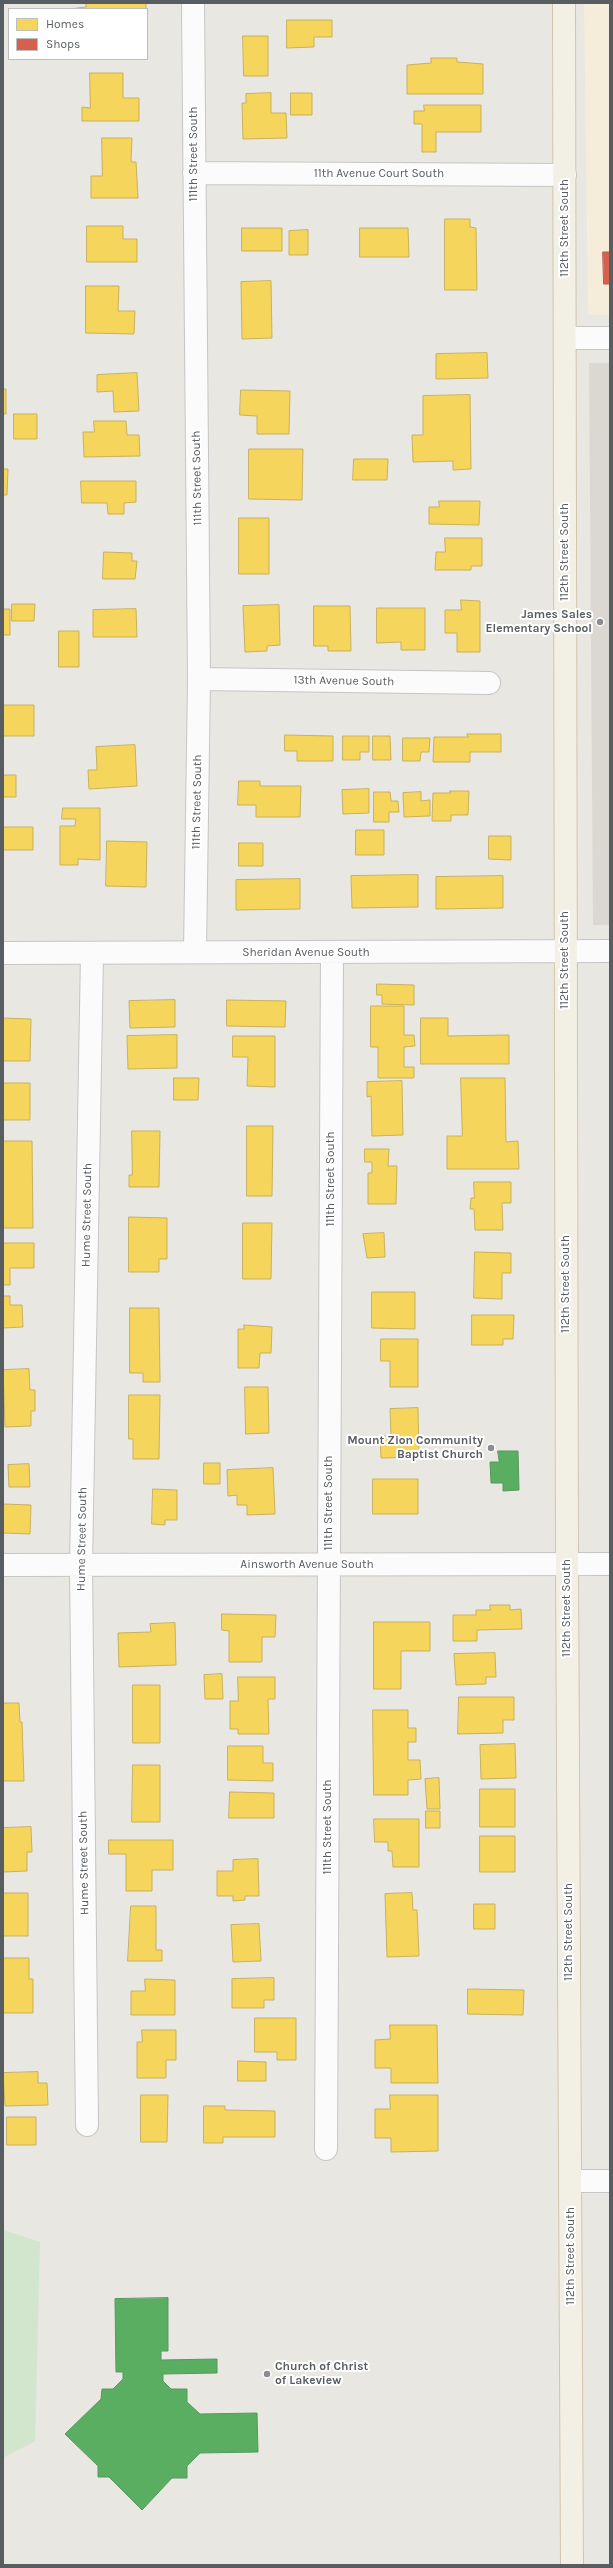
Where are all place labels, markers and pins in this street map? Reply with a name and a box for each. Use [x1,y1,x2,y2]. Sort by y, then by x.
place label: James Sales Elementary School [485,608,592,636]
marker: James Sales Elementary School [595,617,605,627]
place label: Mount Zion Community Baptist Church [347,1434,483,1462]
marker: Mount Zion Community Baptist Church [486,1443,496,1453]
place label: Church of Christ of Lakeview [275,2360,368,2388]
marker: Church of Christ of Lakeview [262,2369,272,2379]

